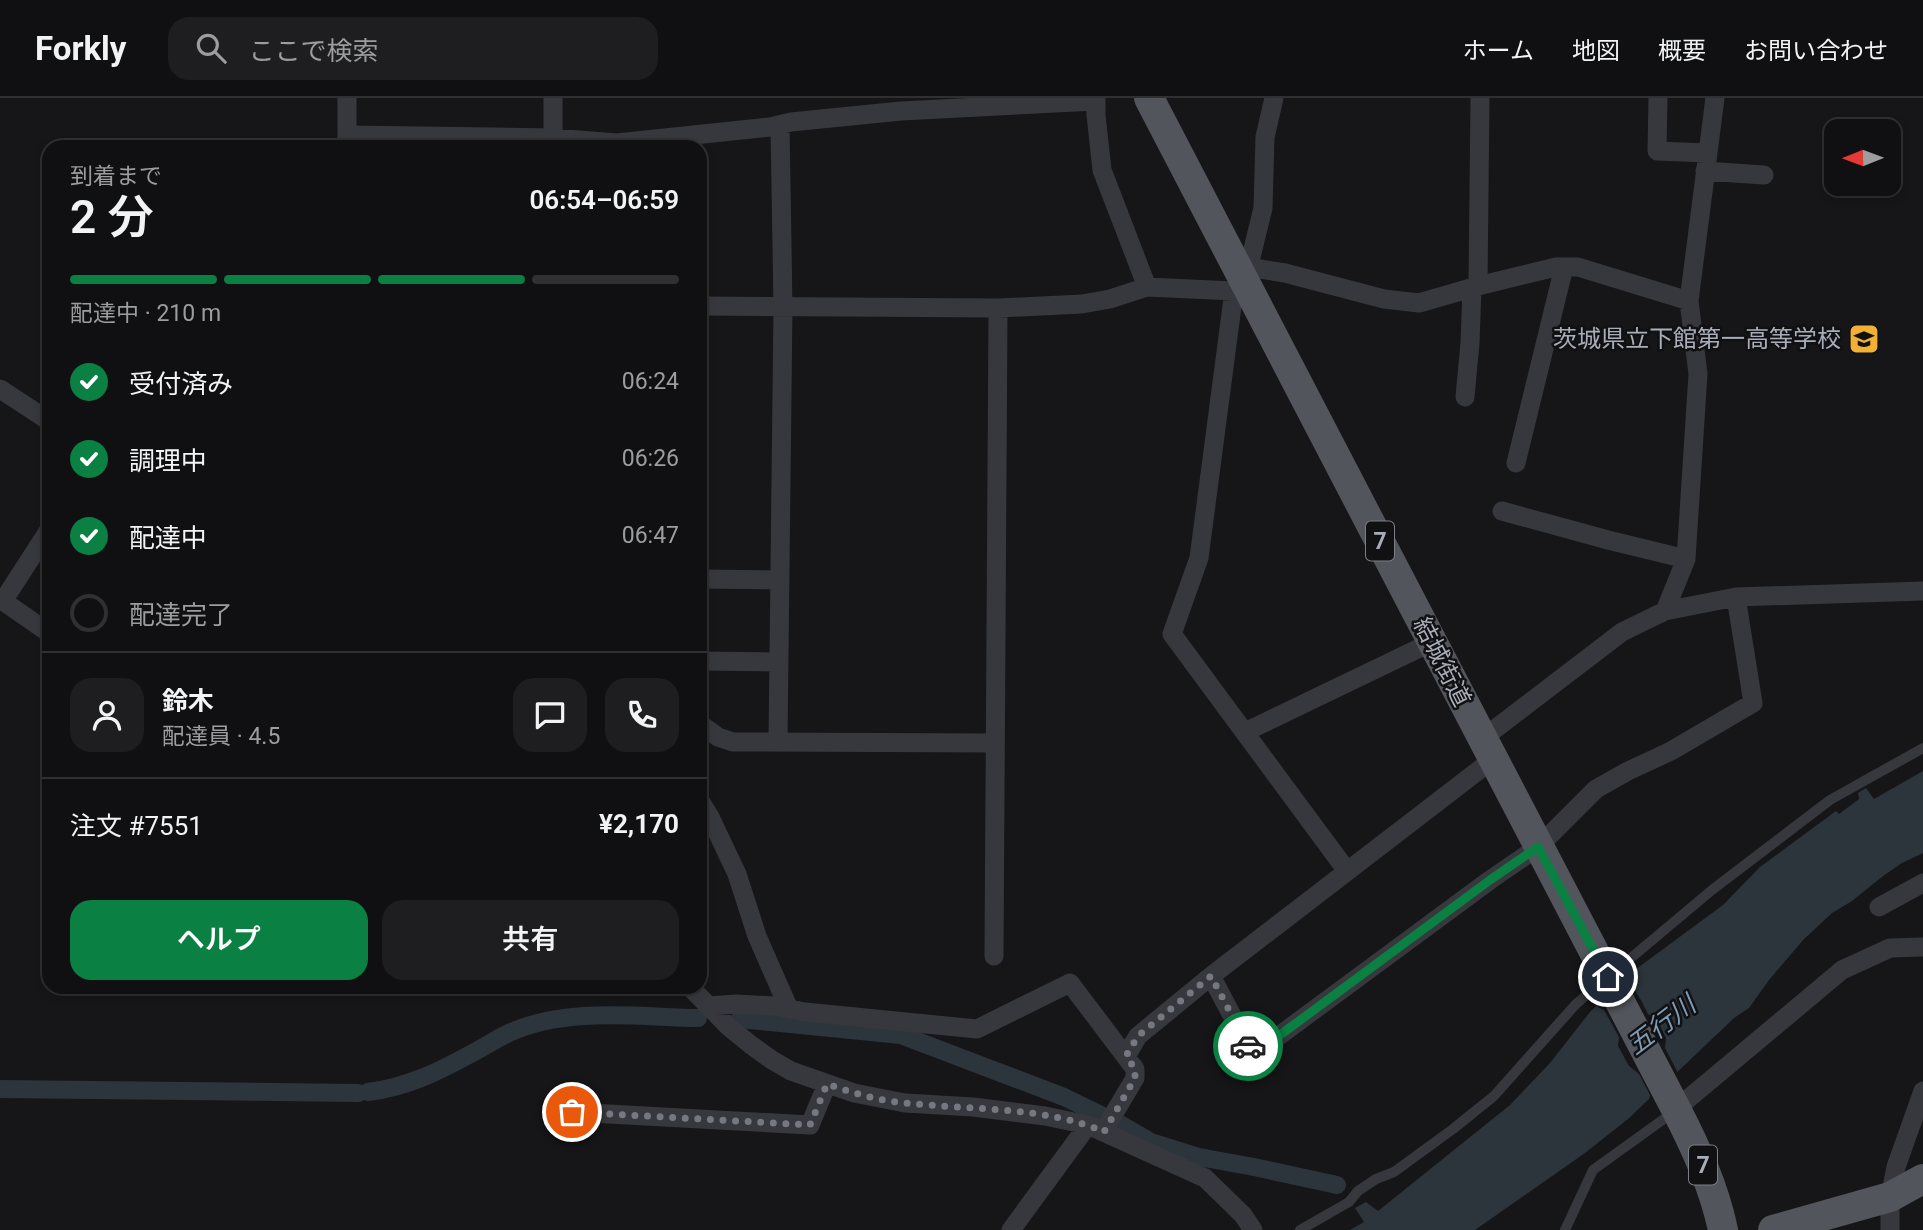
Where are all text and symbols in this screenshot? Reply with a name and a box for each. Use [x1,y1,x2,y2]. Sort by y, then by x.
search box [168,17,658,80]
text: Forkly [35,29,126,68]
icon: search [192,29,230,67]
text: ここで検索 [248,36,378,66]
text: ホーム [1463,37,1534,65]
text: 地図 [1572,37,1620,65]
text: 概要 [1658,37,1706,65]
text: お問い合わせ [1744,37,1888,65]
north arrow [1824,119,1900,196]
map controls [1824,119,1901,196]
text: 到着まで [70,163,162,190]
text: 06:54–06:59 [529,185,679,215]
text: 2 分 [70,190,154,244]
text: 配達中 · 210 m [70,300,221,327]
school or university icon: 茨城県立下館第一高等学校 [1847,322,1881,356]
place label: 茨城県立下館第一高等学校 [1553,325,1841,353]
icon: check [70,363,108,401]
text: 06:24 [622,368,679,395]
text: 受付済み [129,369,233,399]
icon: check [70,440,108,478]
text: 06:26 [622,445,679,472]
text: 調理中 [129,446,207,476]
icon: check [70,517,108,555]
text: 06:47 [622,522,679,549]
road number: 7 [1366,522,1394,560]
text: 配達中 [129,523,207,553]
text: 配達完了 [129,600,233,630]
street label: 結城街道 [1408,613,1476,711]
button: person [70,678,144,752]
button: chat [513,678,587,752]
button: phone [605,678,679,752]
text: 鈴木 [162,686,214,716]
text: 配達員 · 4.5 [162,723,280,750]
text: ¥2,170 [599,809,679,839]
text: 注文 #7551 [70,811,203,841]
button: ヘルプ [70,900,368,980]
button: 共有 [382,900,679,980]
pin [1578,947,1638,1007]
icon: home [1589,958,1627,996]
water label: 五行川 [1621,988,1704,1060]
courier [1213,1011,1283,1081]
icon: car [1229,1027,1267,1065]
pin [542,1082,602,1142]
icon: bag [553,1093,591,1131]
road number: 7 [1689,1146,1717,1184]

